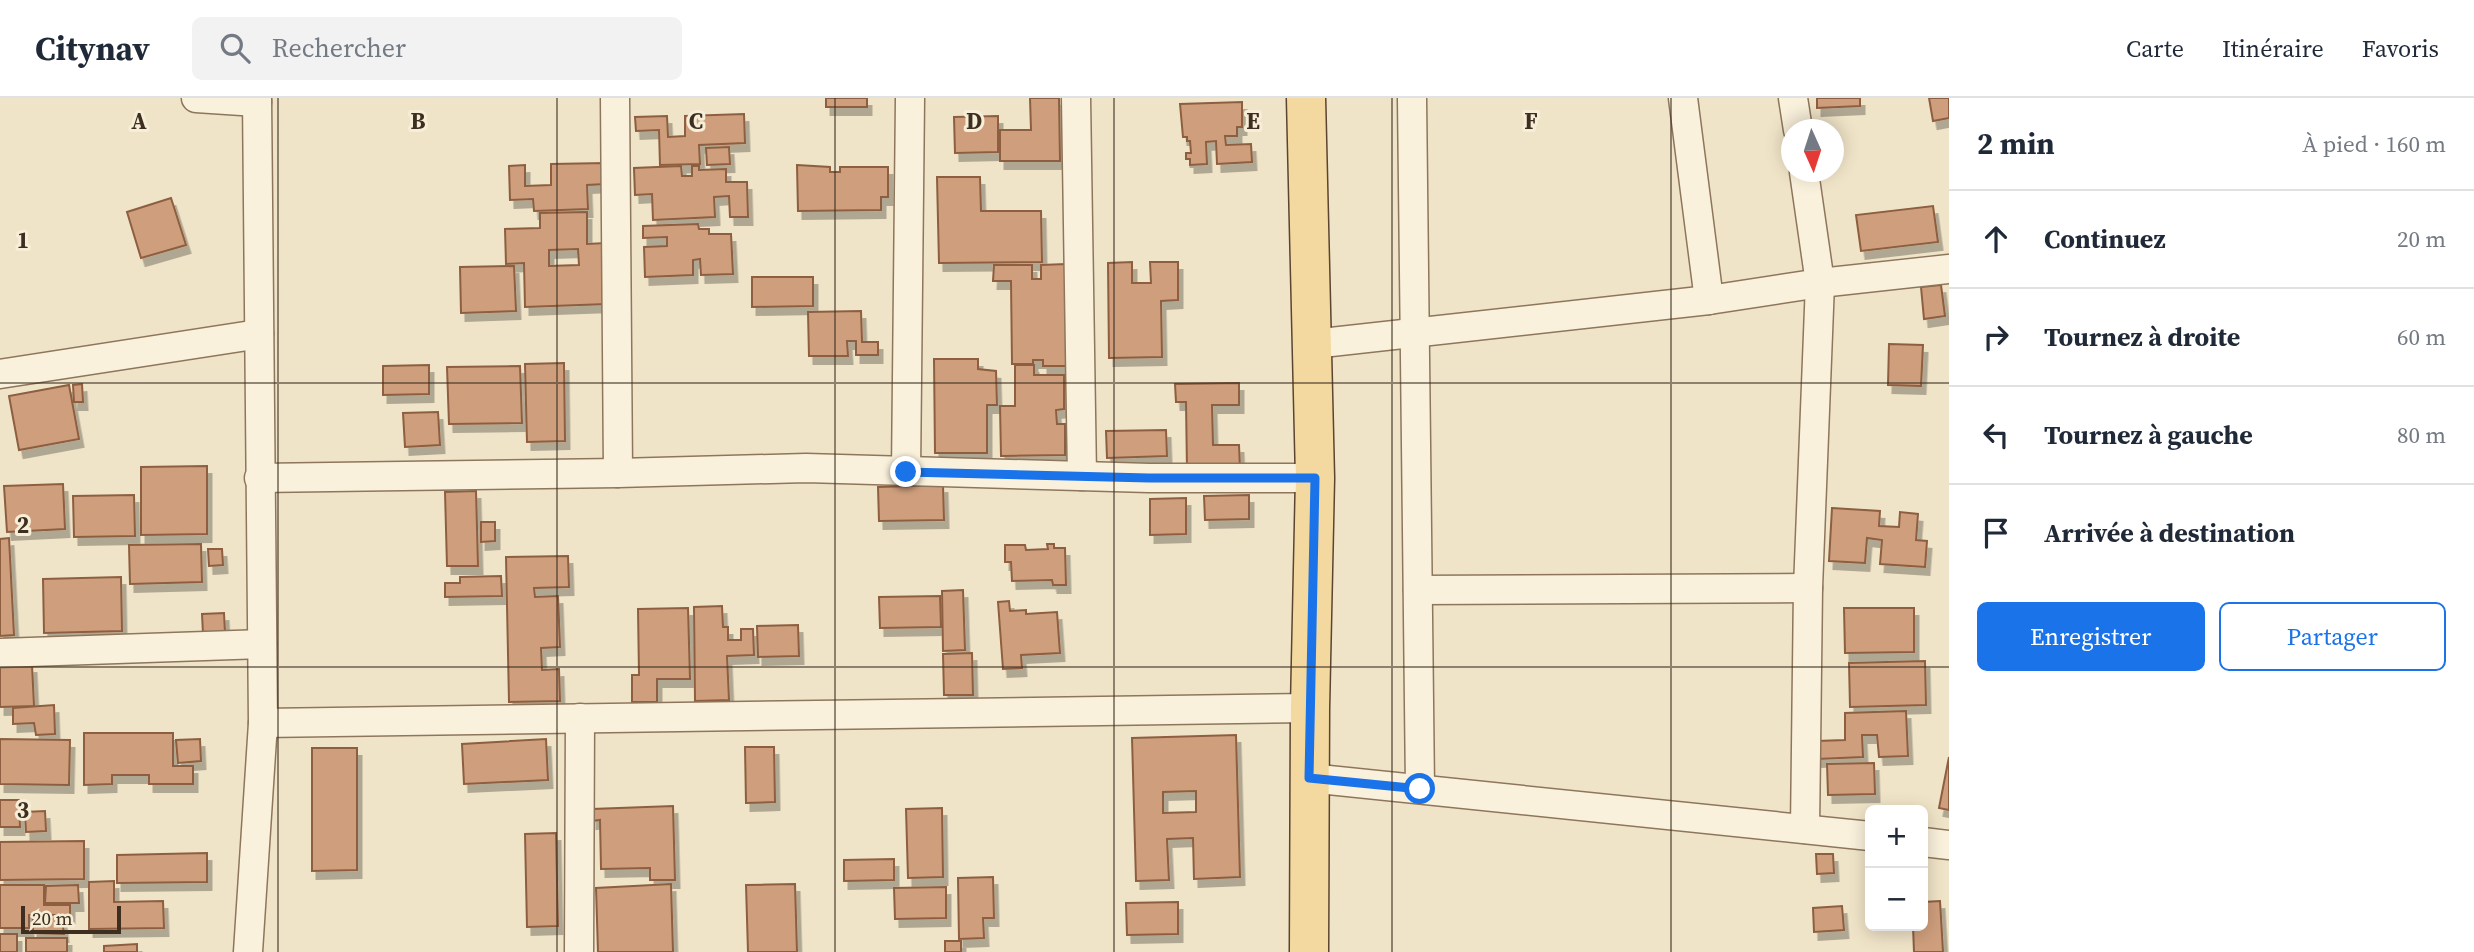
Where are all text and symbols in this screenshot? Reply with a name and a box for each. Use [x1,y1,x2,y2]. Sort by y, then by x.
search box [192,17,682,80]
text: Citynav [35,26,150,71]
icon: search [216,29,254,67]
text: Rechercher [272,30,406,66]
text: Carte [2126,32,2184,65]
text: Itinéraire [2222,32,2324,65]
text: Favoris [2362,32,2439,65]
text: A [131,105,147,137]
text: B [411,105,426,137]
text: C [689,105,703,137]
text: D [966,105,982,137]
text: E [1246,105,1260,137]
text: F [1524,105,1538,137]
north arrow [1781,119,1844,182]
text: 2 min [1977,123,2055,164]
text: À pied · 160 m [2302,128,2446,160]
icon: ahead [1977,220,2015,258]
text: Continuez [2044,221,2165,257]
text: 20 m [2397,223,2446,255]
text: 1 [17,224,29,256]
icon: right [1977,318,2015,356]
text: Tournez à droite [2044,319,2240,355]
text: 60 m [2397,321,2446,353]
icon: left [1977,416,2015,454]
text: Tournez à gauche [2044,417,2253,453]
text: 80 m [2397,419,2446,451]
route end [890,456,921,487]
text: 2 [17,509,29,541]
icon: arrive [1977,514,2015,552]
text: Arrivée à destination [2044,515,2295,551]
button: Enregistrer [1977,602,2205,671]
button: Partager [2219,602,2446,671]
route start [1404,773,1435,804]
text: 3 [17,794,29,826]
map controls [1865,805,1928,931]
button: + [1865,805,1928,868]
button: − [1865,868,1928,931]
scale bar [21,903,121,935]
text: 20 m [32,905,73,931]

